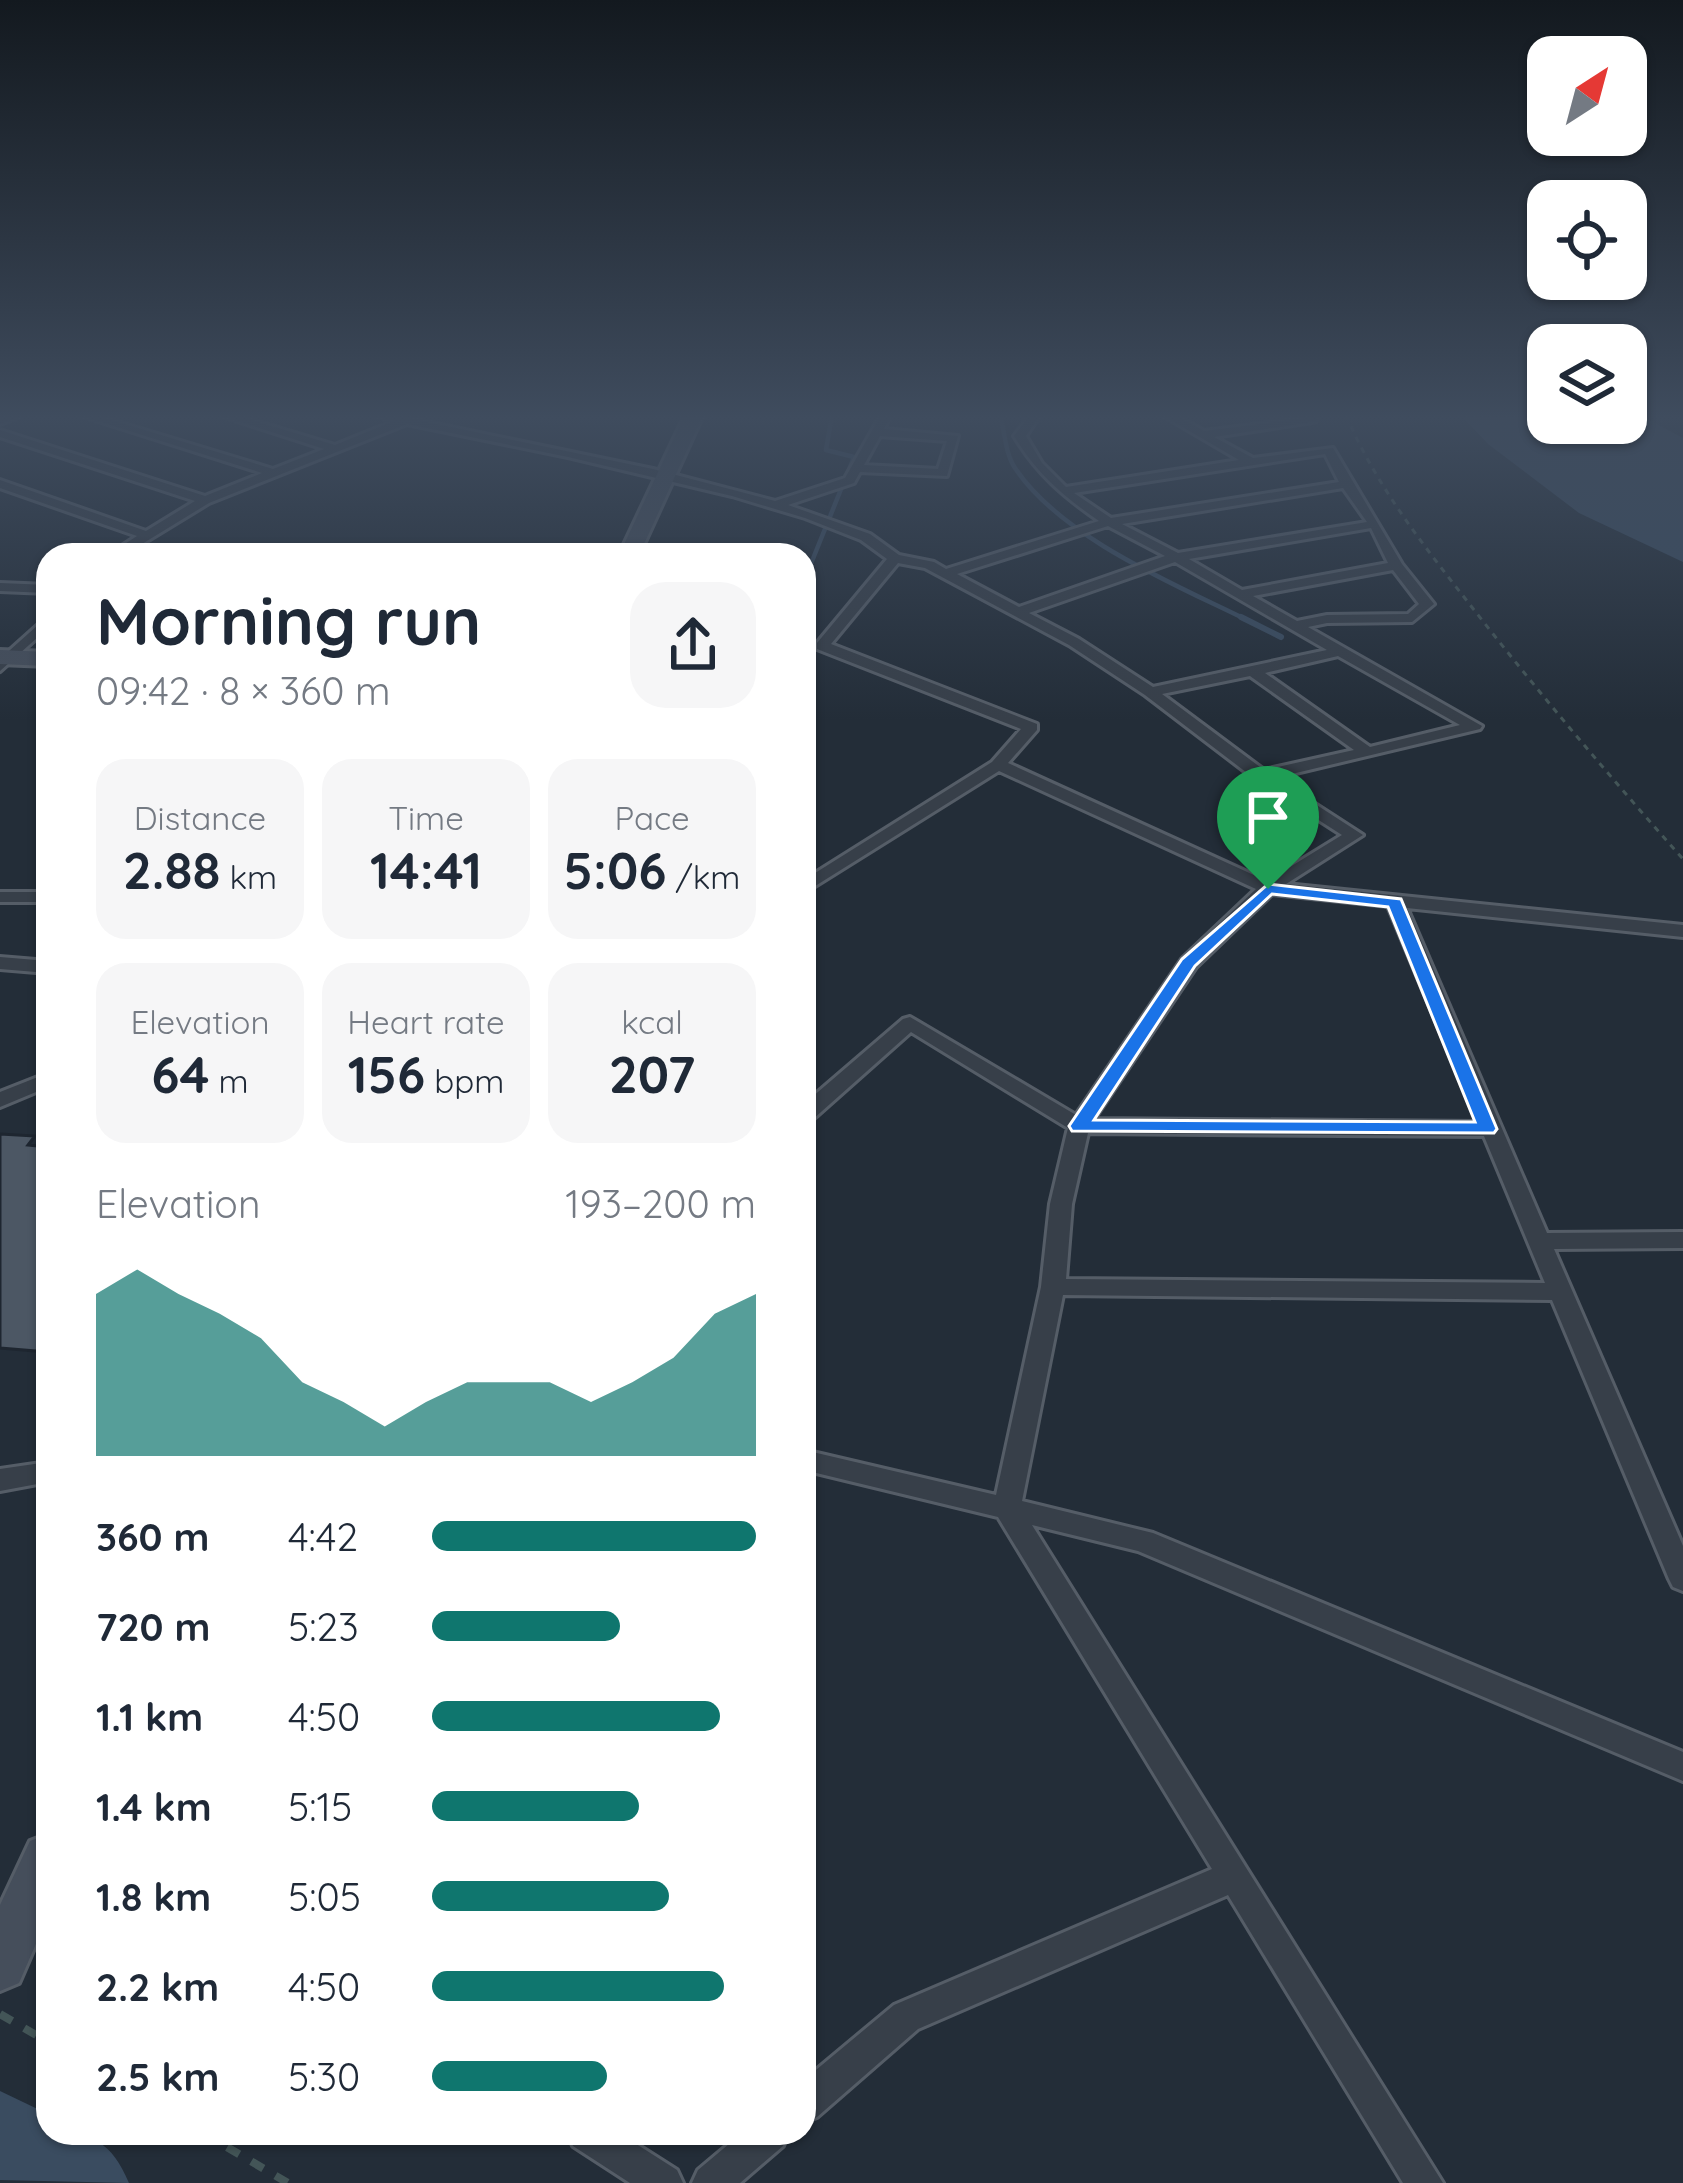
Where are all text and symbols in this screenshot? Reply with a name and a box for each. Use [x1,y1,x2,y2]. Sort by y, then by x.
north arrow [1527,36,1647,156]
map controls [1527,36,1647,444]
button: locate [1527,180,1647,300]
button: layers [1527,324,1647,444]
text: Morning run [96,579,481,662]
button: share [630,582,756,708]
text: 09:42 · 8 × 360 m [96,666,391,715]
pin [1217,766,1319,889]
icon: arrive [1235,784,1301,850]
text: Distance [134,797,266,838]
text: Time [388,797,464,838]
text: Pace [614,797,690,838]
text: 2.88 [123,838,220,902]
text: 14:41 [370,838,482,902]
text: 5:06 [564,838,666,902]
text: km [220,856,277,897]
text: /km [666,856,740,897]
text: Elevation [130,1001,270,1042]
text: Heart rate [347,1001,505,1042]
text: kcal [621,1001,683,1042]
text: 64 [151,1042,210,1106]
text: 156 [348,1042,425,1106]
text: 207 [609,1042,695,1106]
text: m [210,1060,249,1101]
text: bpm [425,1060,504,1101]
text: Elevation [96,1179,260,1228]
text: 193–200 m [565,1179,756,1228]
text: 360 m [96,1512,209,1561]
text: 4:42 [288,1512,358,1561]
text: 720 m [96,1602,210,1651]
text: 5:23 [288,1602,359,1651]
text: 1.1 km [96,1692,203,1741]
text: 4:50 [288,1692,360,1741]
text: 1.4 km [96,1782,212,1831]
text: 5:15 [288,1782,352,1831]
text: 1.8 km [96,1872,211,1921]
text: 5:05 [288,1872,361,1921]
text: 2.2 km [96,1962,219,2011]
text: 4:50 [288,1962,360,2011]
text: 2.5 km [96,2052,219,2101]
text: 5:30 [288,2052,360,2101]

